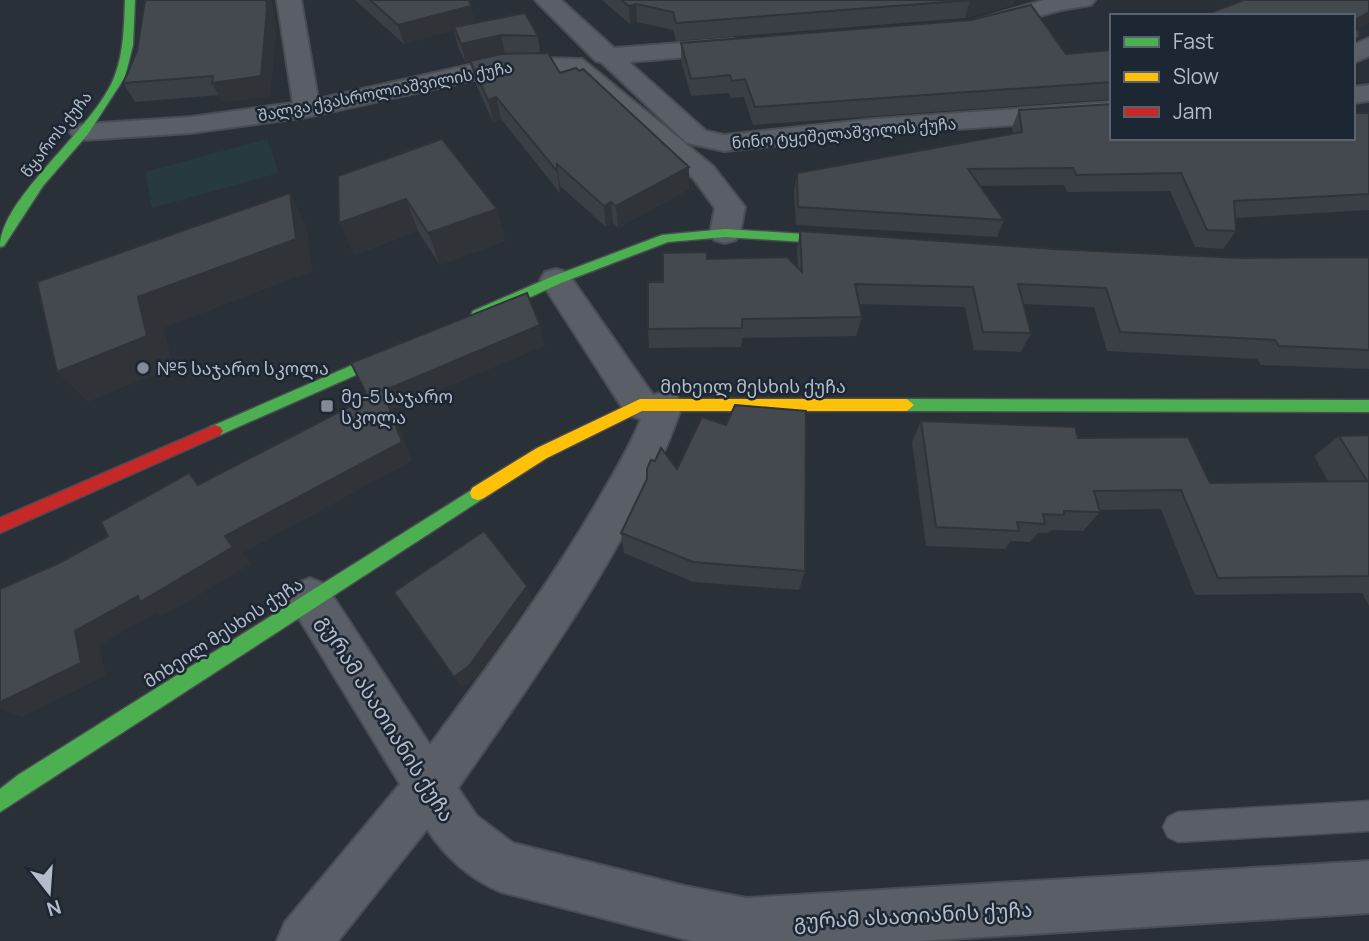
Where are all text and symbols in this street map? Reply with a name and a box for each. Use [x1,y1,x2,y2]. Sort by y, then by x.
legend [1110,14,1355,140]
text: Fast [1173,27,1214,55]
street label: შალვა ქვასროლიაშვილის ქუჩა [256,55,514,127]
text: Slow [1173,62,1219,90]
street label: წყაროს ქუჩა [15,86,97,182]
text: Jam [1173,97,1212,125]
street label: ნინო ტყეშელაშვილის ქუჩა [731,112,957,154]
place label: №5 საჯარო სკოლა [157,356,329,380]
marker: №5 საჯარო სკოლა [135,360,151,376]
street label: მიხეილ მესხის ქუჩა [660,374,846,398]
place label: მე-5 საჯარო სკოლა [341,384,453,429]
marker: მე-5 საჯარო სკოლა [319,398,335,414]
street label: მიხეილ მესხის ქუჩა [139,571,307,693]
street label: გურამ ასათიანის ქუჩა [311,609,461,827]
north arrow [14,857,84,927]
text: N [44,894,64,923]
street label: გურამ ასათიანის ქუჩა [793,895,1033,935]

